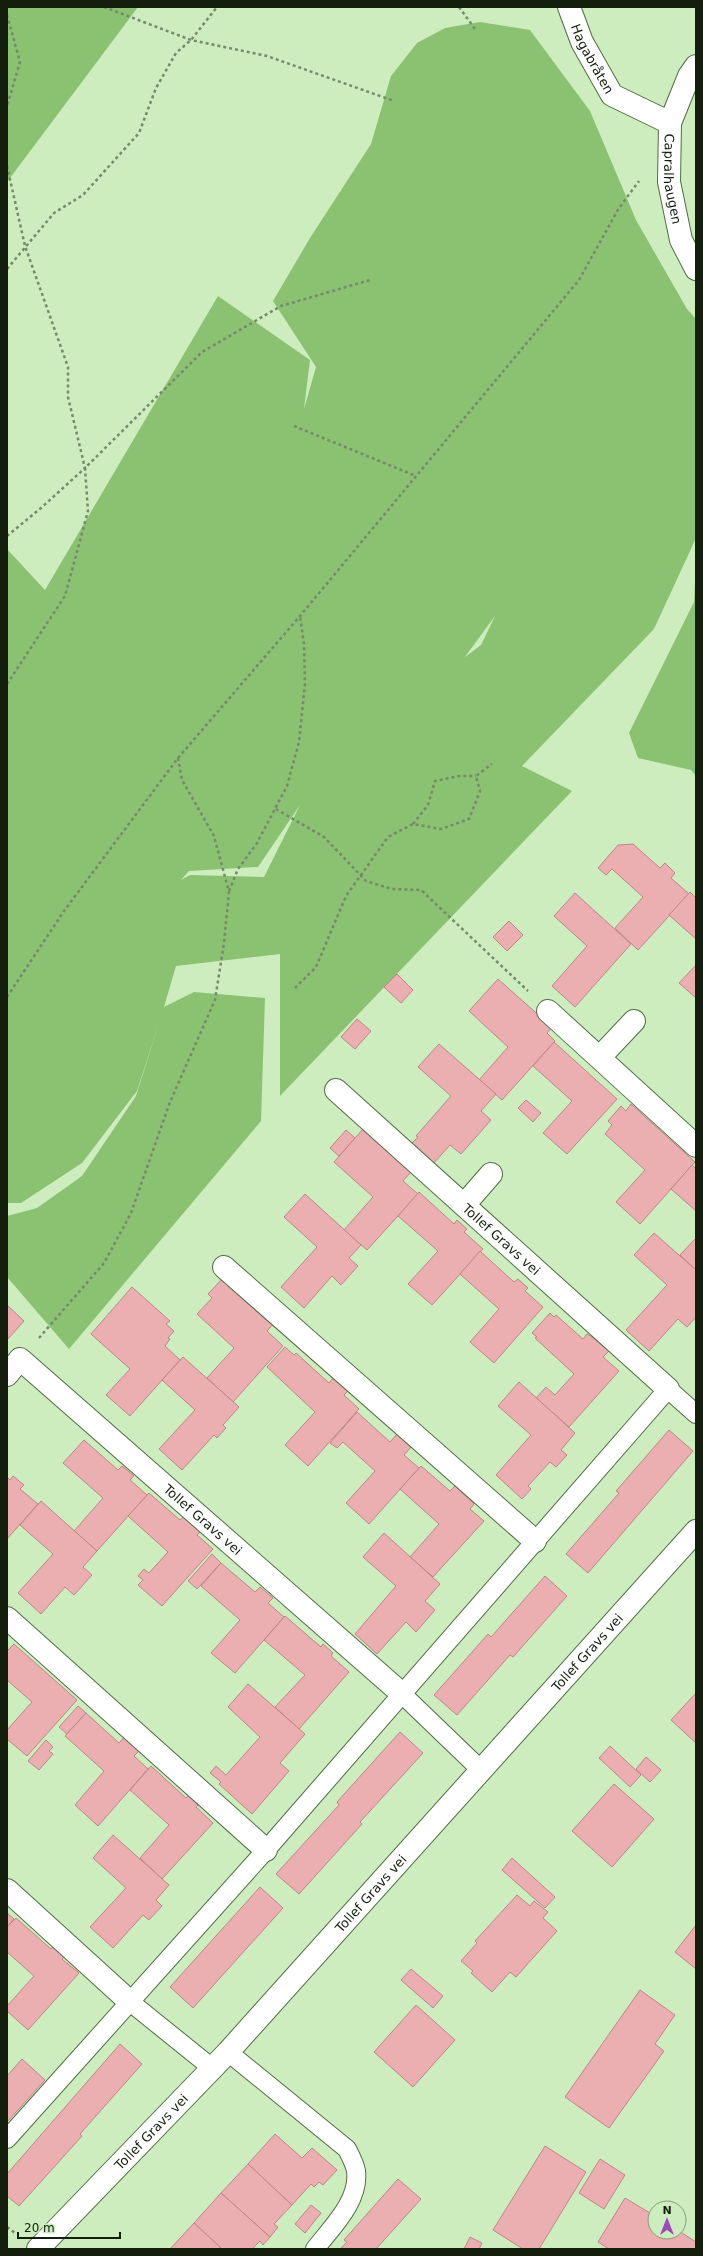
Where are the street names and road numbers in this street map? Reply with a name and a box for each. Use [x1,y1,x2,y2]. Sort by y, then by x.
street label: Hagabråten [568,22,617,96]
street label: Capralhaugen [661,133,685,225]
street label: Tollef Gravs vei [459,1200,544,1278]
street label: Tollef Gravs vei [160,1481,245,1558]
street label: Tollef Gravs vei [548,1610,626,1695]
street label: Tollef Gravs vei [331,1851,409,1936]
street label: Tollef Gravs vei [111,2091,191,2173]

